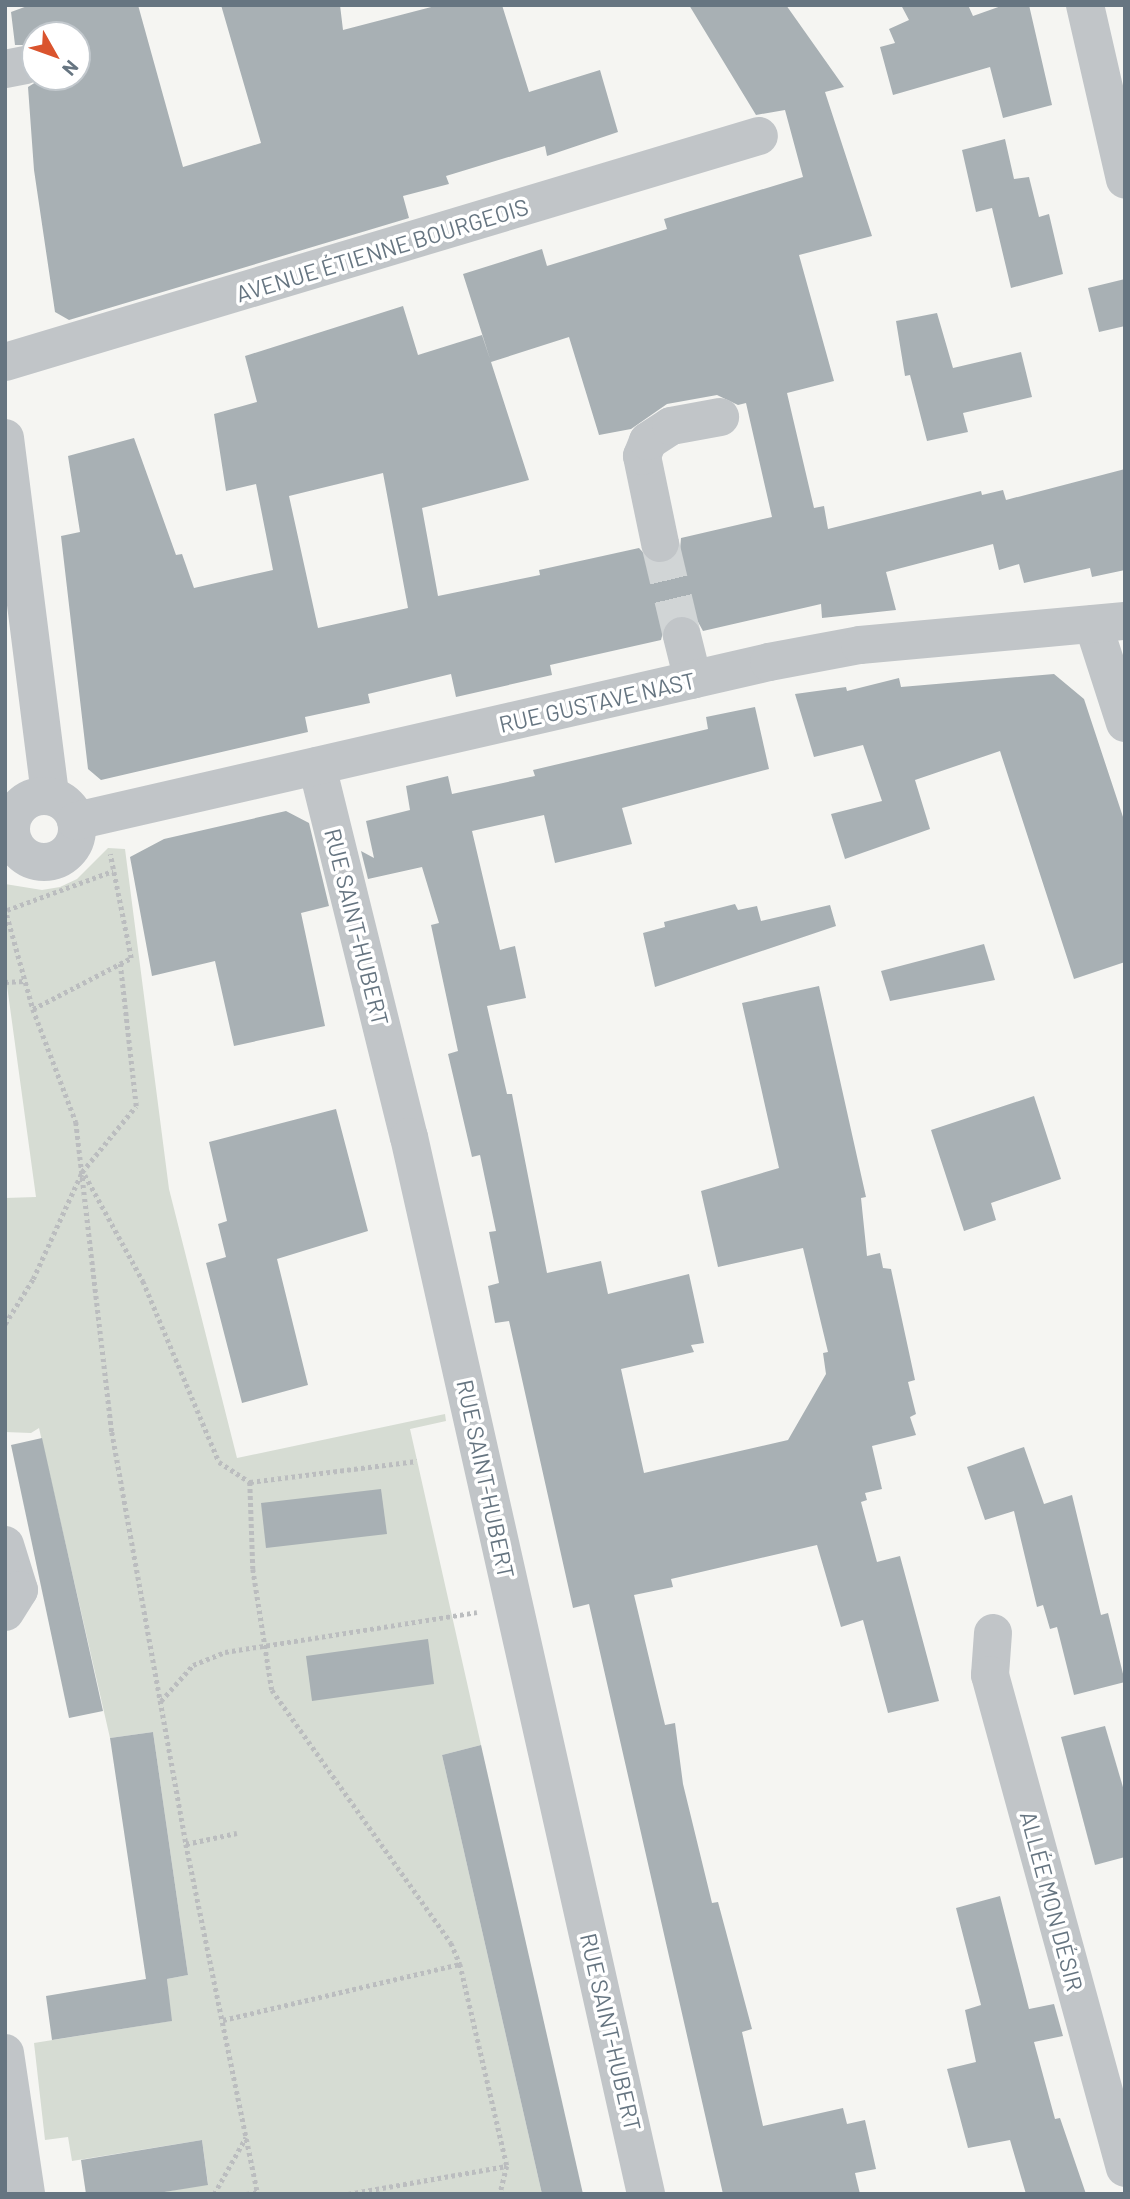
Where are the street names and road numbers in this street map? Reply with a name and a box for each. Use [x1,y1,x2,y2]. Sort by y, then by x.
street label: AVENUE ÉTIENNE BOURGEOIS [233,192,531,308]
street label: RUE GUSTAVE NAST [496,666,698,738]
street label: RUE SAINT-HUBERT [319,825,395,1029]
street label: RUE SAINT-HUBERT [451,1377,521,1581]
street label: ALLÉE MON DÉSIR [1015,1808,1089,1994]
street label: RUE SAINT-HUBERT [575,1930,647,2134]

